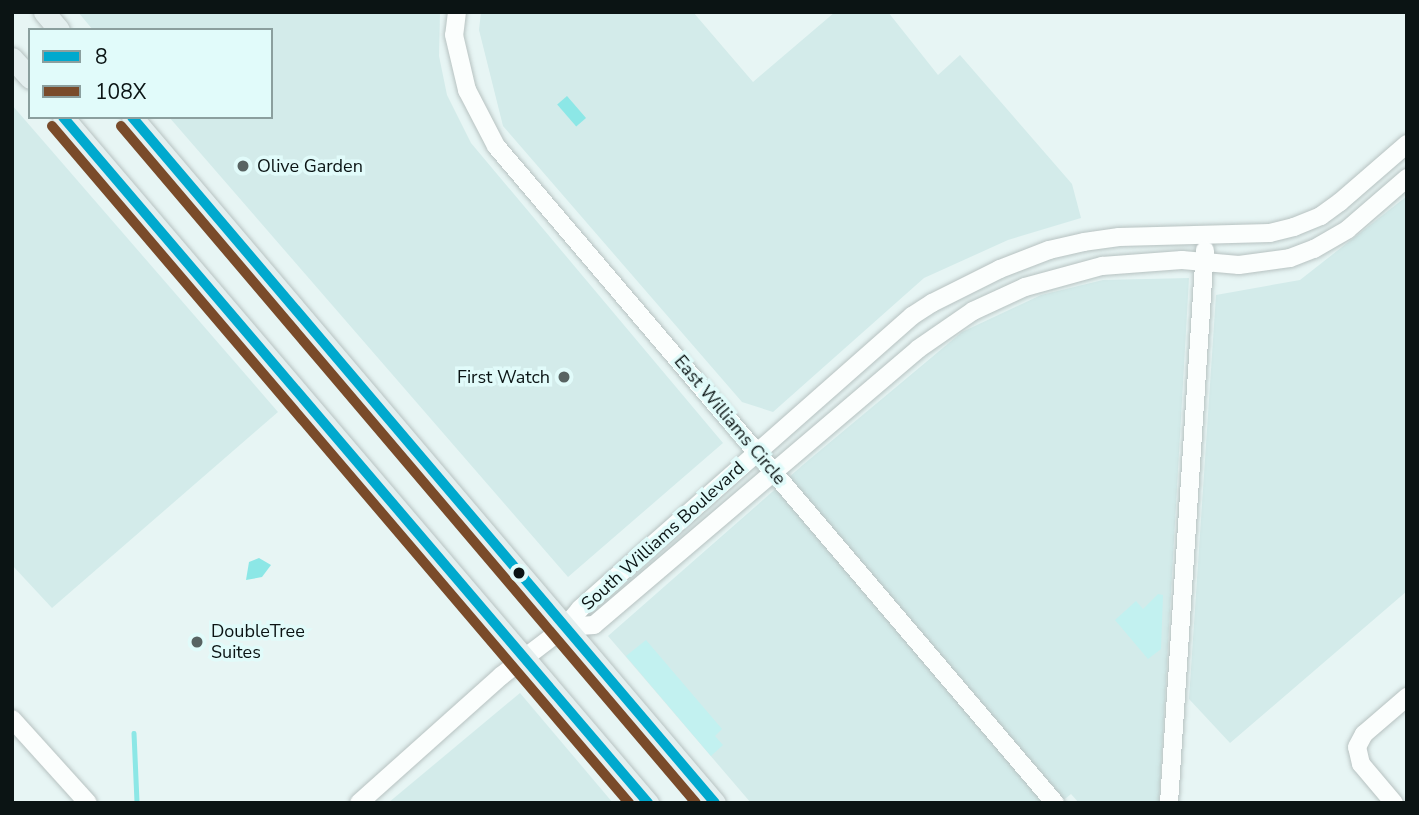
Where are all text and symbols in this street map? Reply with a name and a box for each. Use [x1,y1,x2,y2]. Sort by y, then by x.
legend [28,28,273,119]
text: 8 [95,43,108,71]
text: 108X [95,78,146,106]
place label: Olive Garden [257,155,363,177]
marker: Olive Garden [235,158,251,174]
street label: East Williams Circle [670,351,790,489]
place label: First Watch [457,366,550,388]
marker: First Watch [556,369,572,385]
street label: South Williams Boulevard [577,457,749,615]
unlabelled marker [512,566,526,580]
place label: DoubleTree Suites [211,621,305,664]
marker: DoubleTree Suites [189,634,205,650]

